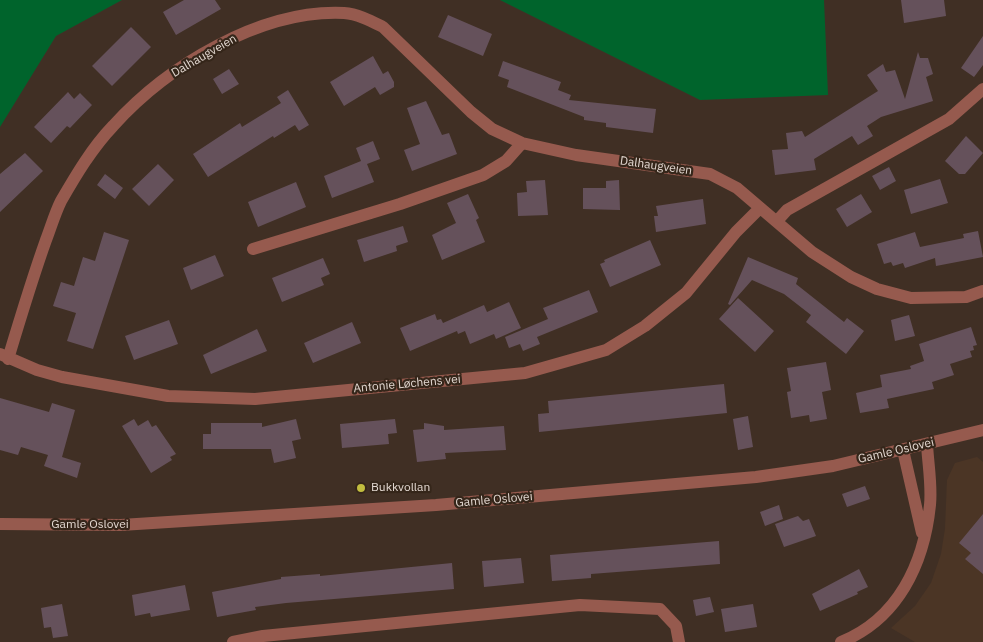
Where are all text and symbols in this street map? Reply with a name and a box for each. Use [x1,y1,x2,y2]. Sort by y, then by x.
street label: Dalhaugveien [169,32,239,80]
street label: Dalhaugveien [619,154,693,178]
street label: Antonie Løchens vei [353,372,461,396]
street label: Gamle Oslovei [857,435,935,467]
place label: Bukkvollan [371,481,430,495]
marker: Bukkvollan [355,482,367,494]
street label: Gamle Oslovei [455,489,533,511]
street label: Gamle Oslovei [51,518,129,532]

